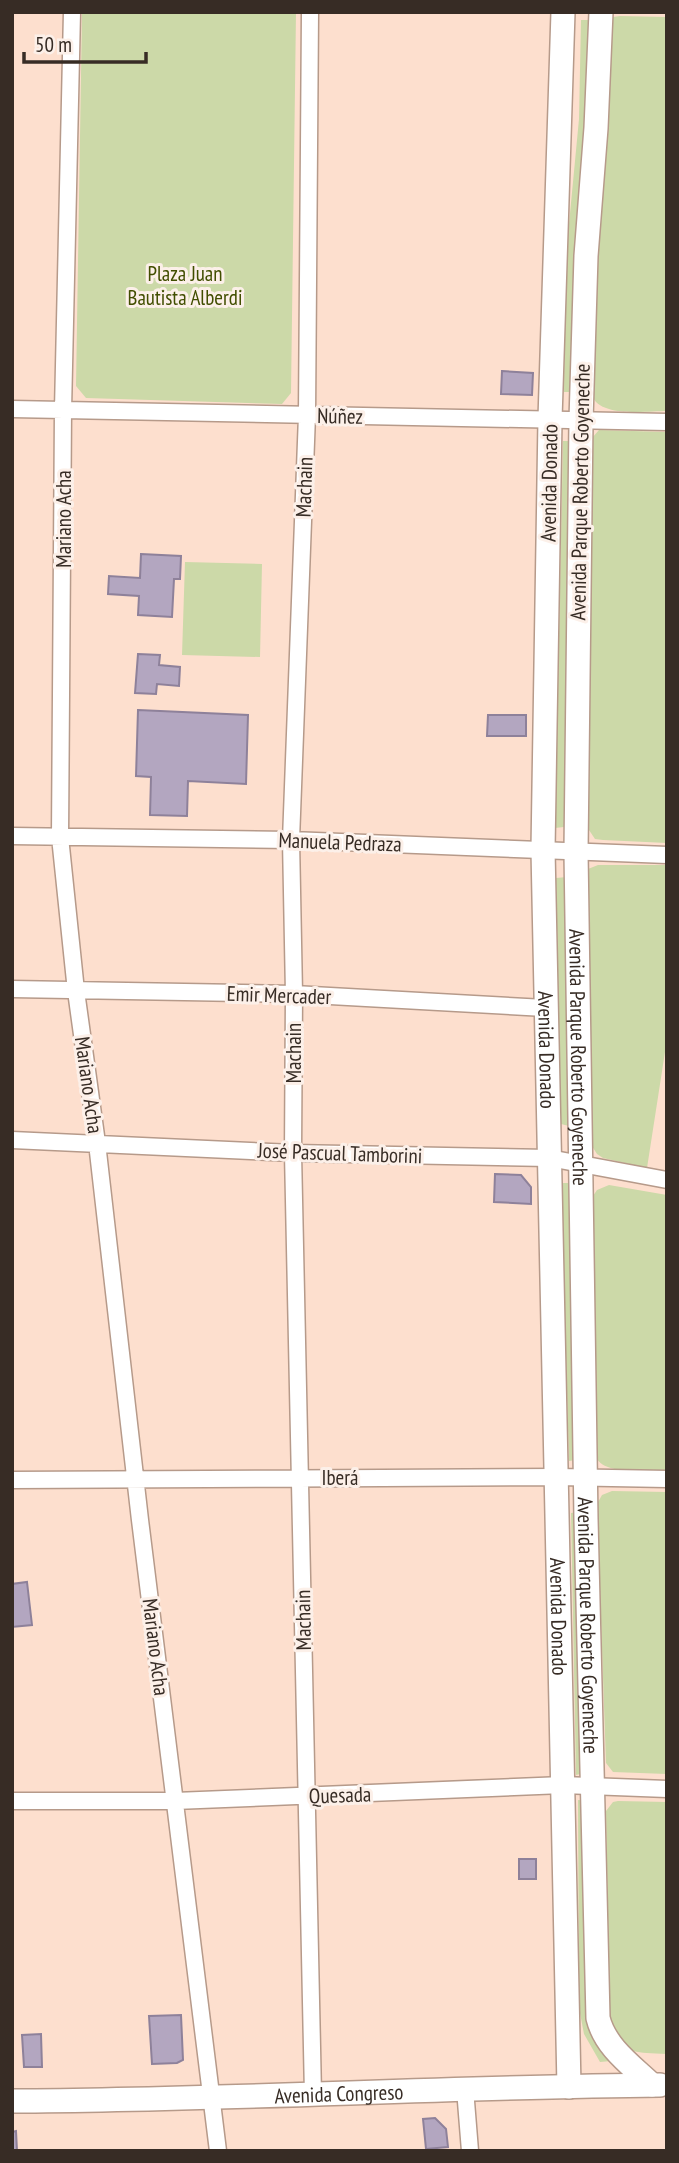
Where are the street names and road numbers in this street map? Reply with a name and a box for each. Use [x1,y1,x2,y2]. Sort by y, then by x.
street label: Avenida Parque Roberto Goyeneche [564,363,596,621]
street label: Núñez [317,402,363,430]
street label: Avenida Donado [534,424,564,542]
street label: Machain [289,456,319,518]
street label: Mariano Acha [50,470,77,568]
street label: Manuela Pedraza [278,826,402,858]
street label: Avenida Parque Roberto Goyeneche [564,929,595,1186]
street label: Emir Mercader [226,980,332,1010]
street label: Avenida Donado [532,991,562,1109]
street label: Machain [280,1023,307,1083]
street label: Mariano Acha [69,1035,109,1135]
street label: José Pascual Tamborini [256,1137,423,1169]
street label: Iberá [322,1464,358,1491]
street label: Avenida Parque Roberto Goyeneche [572,1497,605,1754]
street label: Avenida Donado [544,1557,574,1676]
street label: Machain [289,1589,317,1651]
street label: Mariano Acha [137,1597,175,1697]
street label: Quesada [308,1780,372,1810]
street label: Avenida Congreso [274,2078,404,2109]

